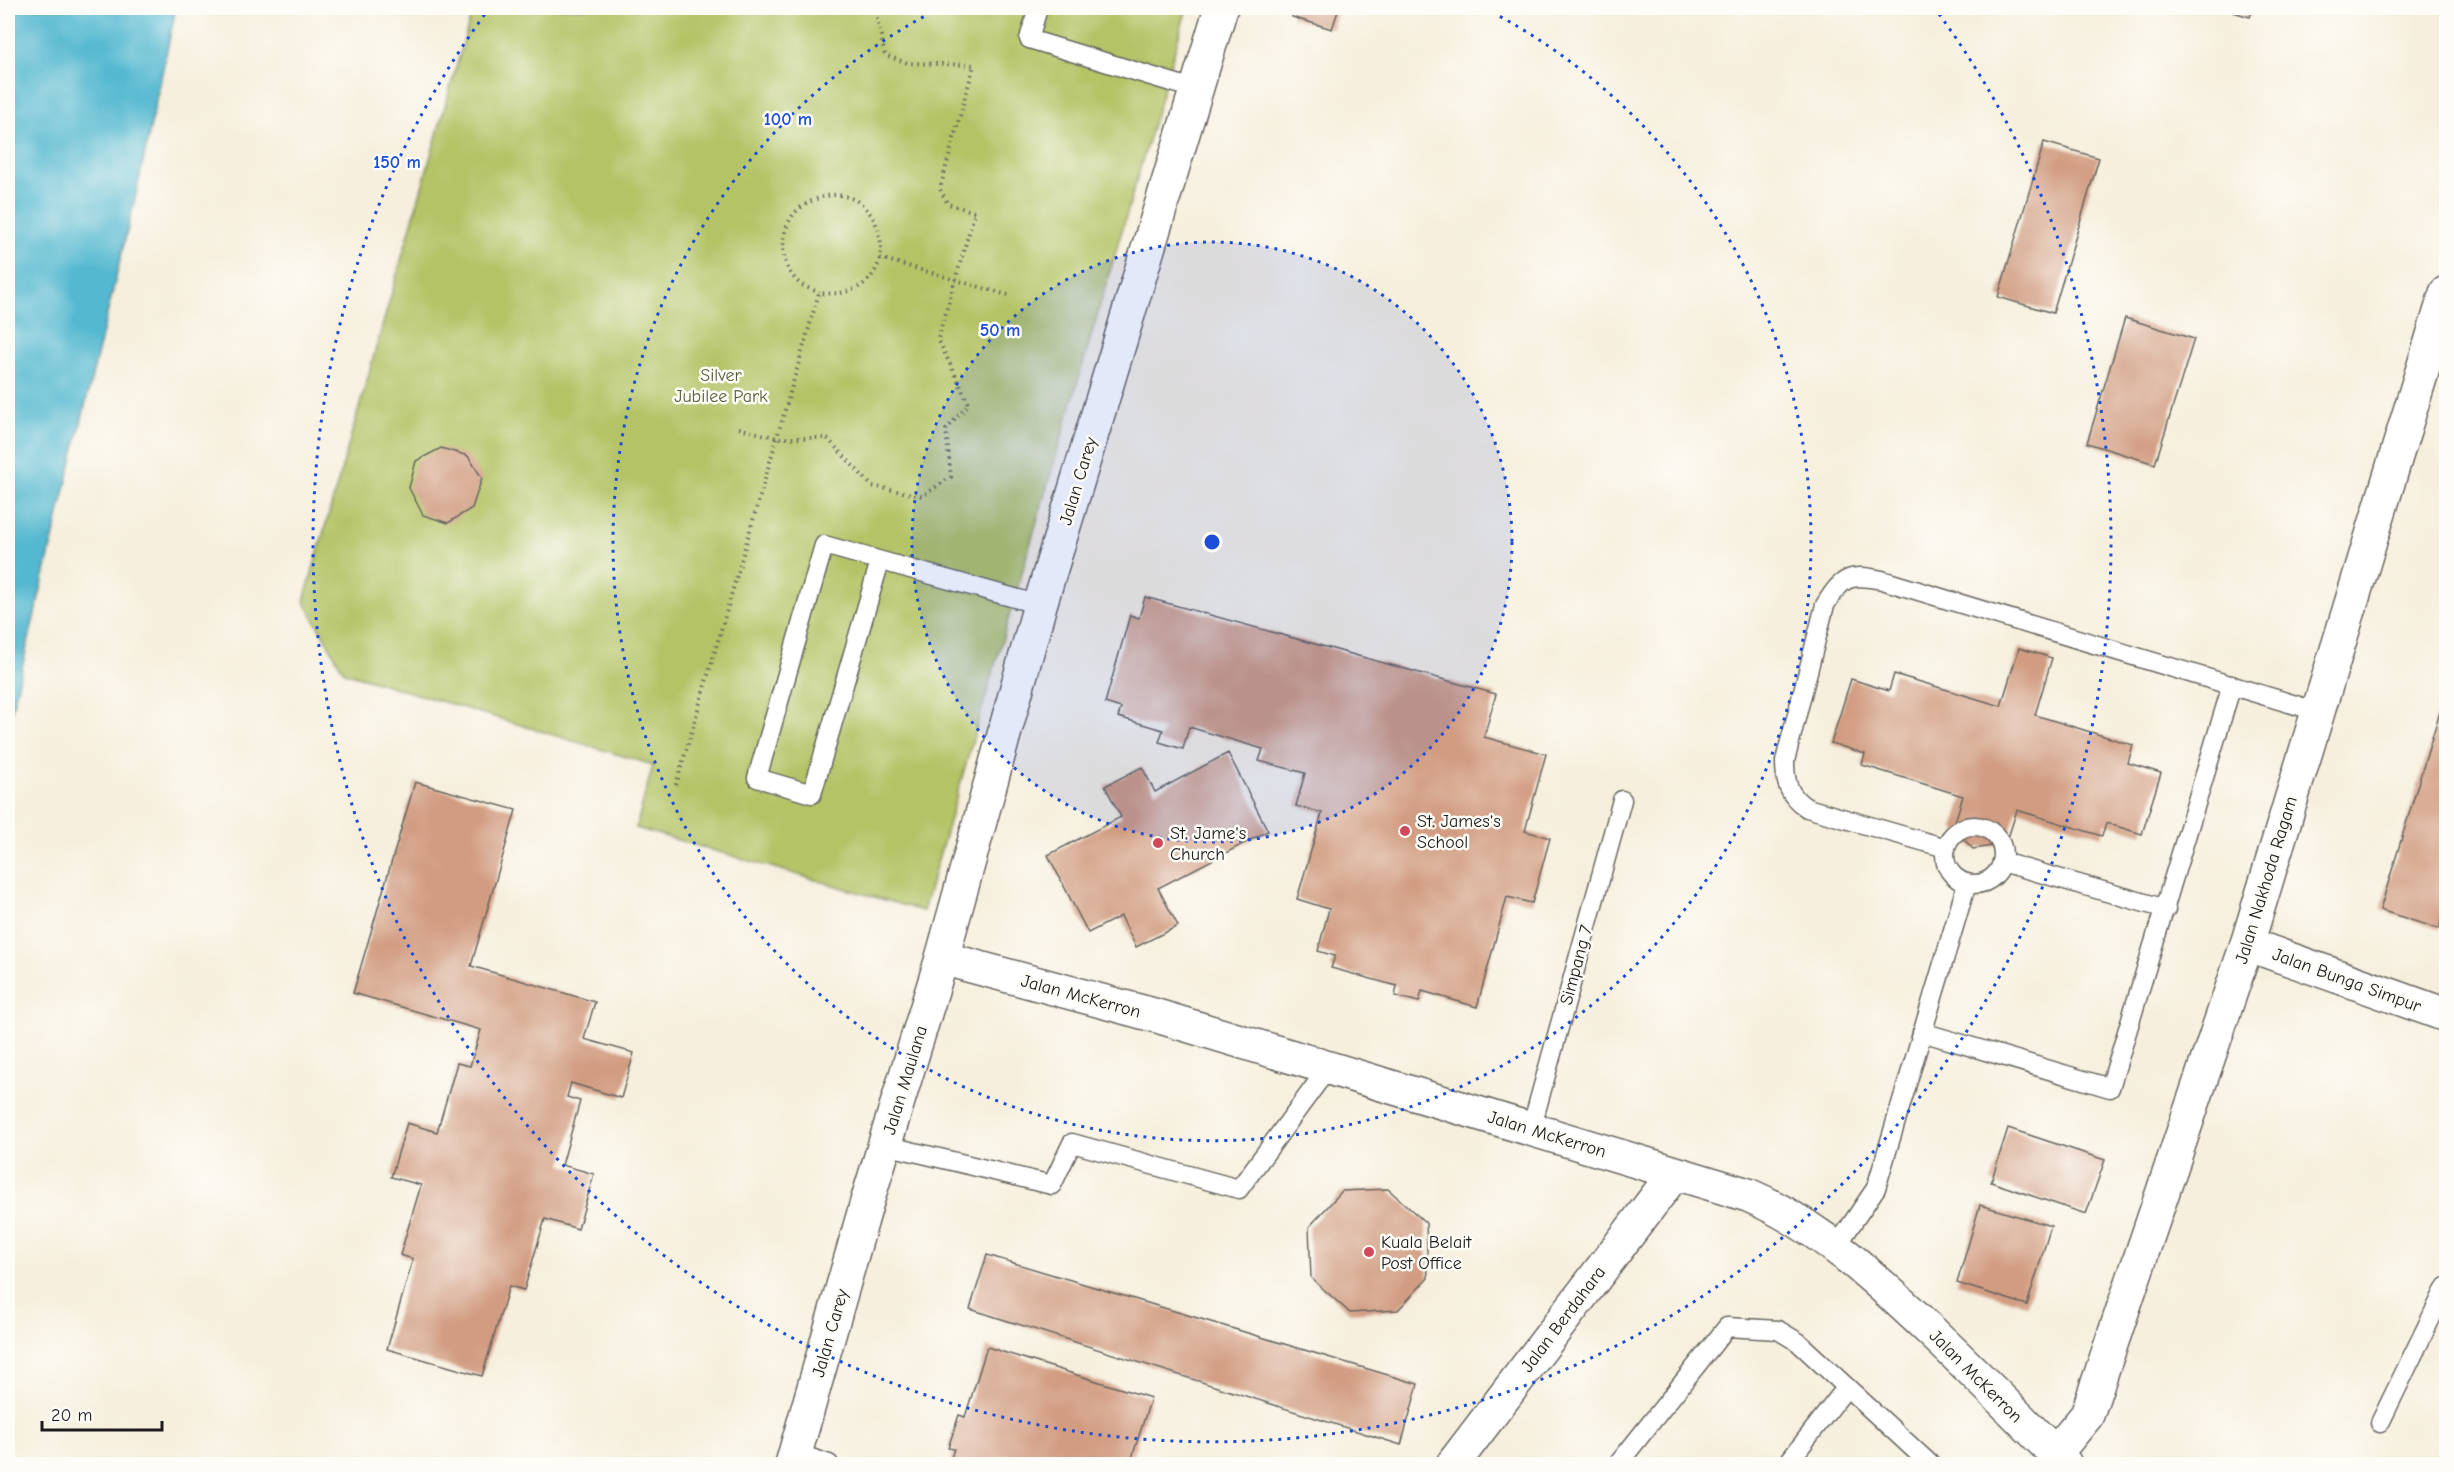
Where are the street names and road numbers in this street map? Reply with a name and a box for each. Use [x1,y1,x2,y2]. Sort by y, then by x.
street label: Jalan Carey [1055,434,1102,528]
street label: Jalan Nakhoda Ragam [2231,794,2302,966]
street label: Simpang 7 [1556,922,1597,1007]
street label: Jalan Bunga Simpur [2270,944,2425,1017]
street label: Jalan McKerron [1019,970,1143,1023]
street label: Jalan Maulana [879,1023,932,1137]
street label: Jalan McKerron [1485,1106,1609,1163]
street label: Jalan Berdahara [1517,1262,1610,1376]
street label: Jalan Carey [808,1286,853,1380]
street label: Jalan McKerron [1925,1325,2027,1427]

